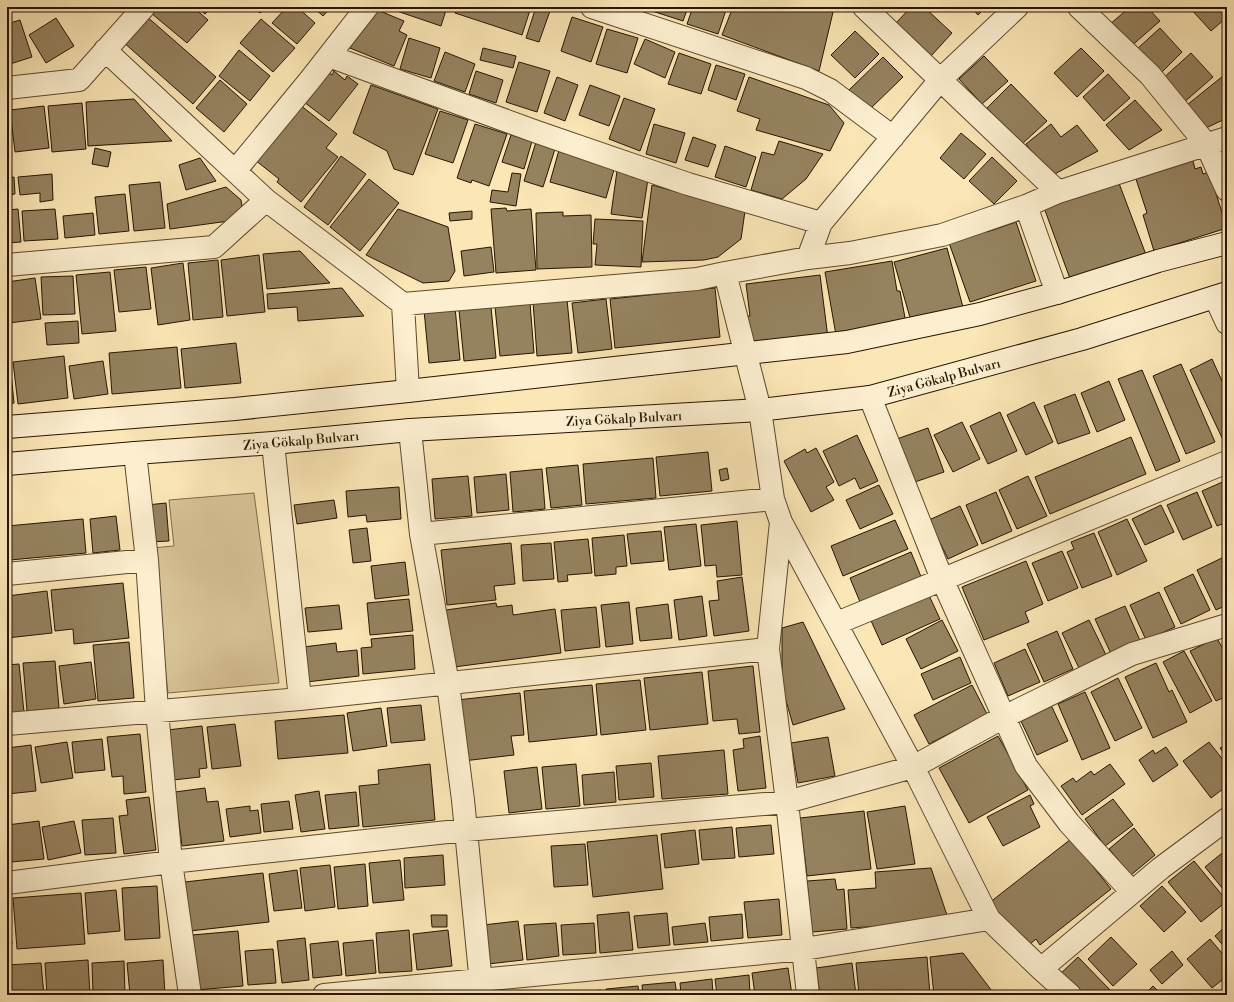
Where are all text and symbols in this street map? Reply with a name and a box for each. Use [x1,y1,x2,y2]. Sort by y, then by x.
street label: Ziya Gökalp Bulvarı [886,355,1003,401]
street label: Ziya Gökalp Bulvarı [566,408,683,430]
street label: Ziya Gökalp Bulvarı [242,428,360,454]

